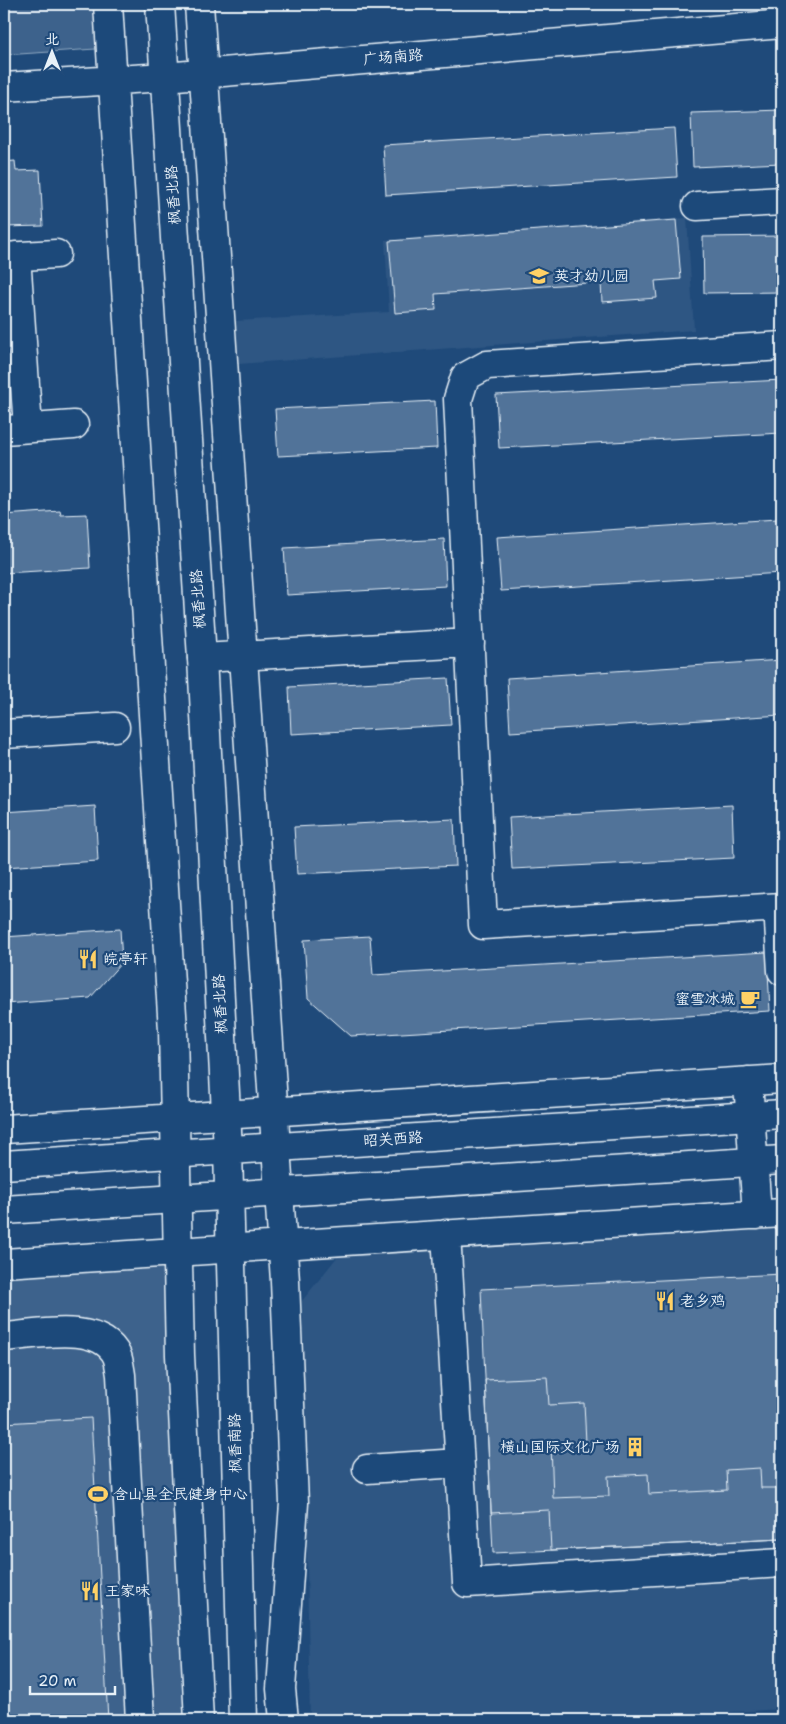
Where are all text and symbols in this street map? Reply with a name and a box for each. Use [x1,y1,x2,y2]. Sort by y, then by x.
north arrow [28,28,78,78]
text: 北 [45,30,59,48]
street label: 广场南路 [362,44,424,70]
street label: 枫香北路 [161,164,185,226]
school or university icon: 英才幼儿园 [528,265,550,287]
place label: 英才幼儿园 [554,266,629,286]
street label: 枫香北路 [186,568,210,630]
restaurant icon: 皖亭轩 [77,948,99,970]
place label: 皖亭轩 [103,949,148,969]
street label: 枫香北路 [208,974,232,1034]
cafe icon: 蜜雪冰城 [739,988,761,1010]
place label: 蜜雪冰城 [675,989,735,1009]
street label: 昭关西路 [362,1127,424,1151]
restaurant icon: 老乡鸡 [654,1290,676,1312]
place label: 老乡鸡 [680,1291,725,1311]
street label: 枫香南路 [224,1413,246,1473]
building icon: 横山国际文化广场 [624,1436,646,1458]
place label: 横山国际文化广场 [500,1437,620,1457]
sports icon: 含山县全民健身中心 [87,1483,109,1505]
place label: 含山县全民健身中心 [113,1484,248,1504]
restaurant icon: 王家味 [79,1580,101,1602]
place label: 王家味 [105,1581,150,1601]
scale bar [30,1664,115,1696]
text: 20 m [38,1671,77,1691]

